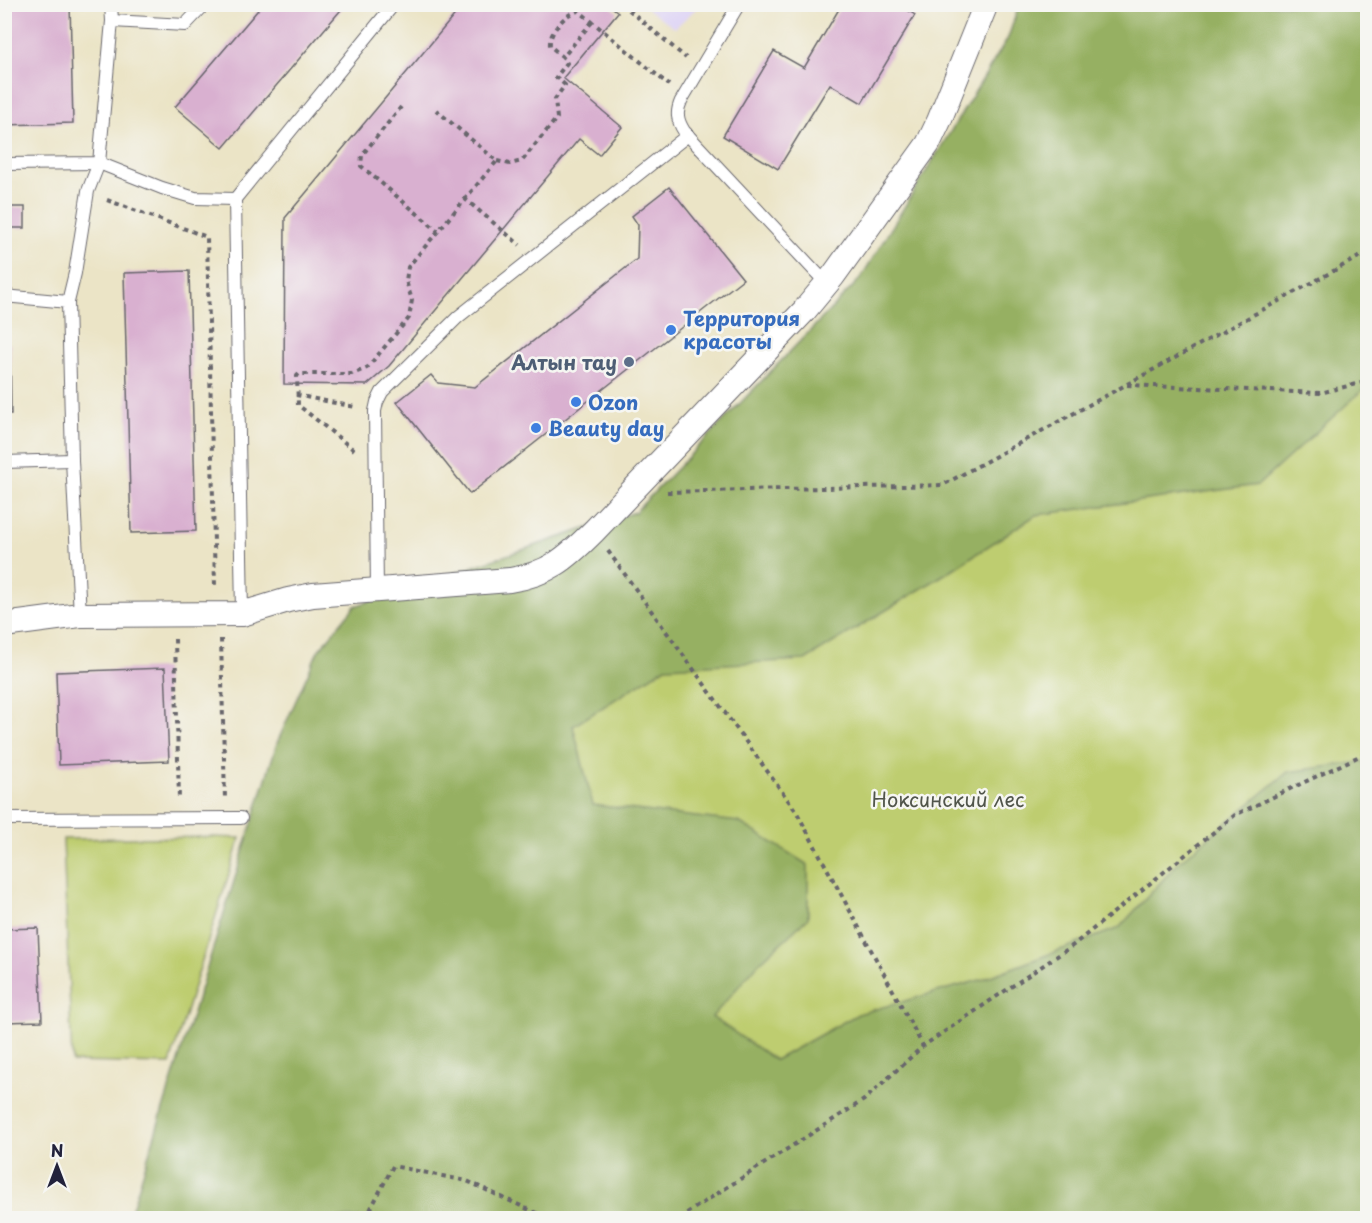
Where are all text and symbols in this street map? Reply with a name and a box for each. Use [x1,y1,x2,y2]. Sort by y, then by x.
place label: Территория красоты [683,303,800,356]
marker: Территория красоты [664,323,678,337]
place label: Алтын тау [510,347,617,377]
marker: Алтын тау [622,355,636,369]
place label: Ozon [588,387,638,417]
marker: Ozon [569,395,583,409]
place label: Beauty day [548,413,664,443]
marker: Beauty day [529,421,543,435]
park label: Ноксинский лес [872,784,1024,814]
north arrow [27,1136,87,1196]
text: N [51,1138,63,1162]

